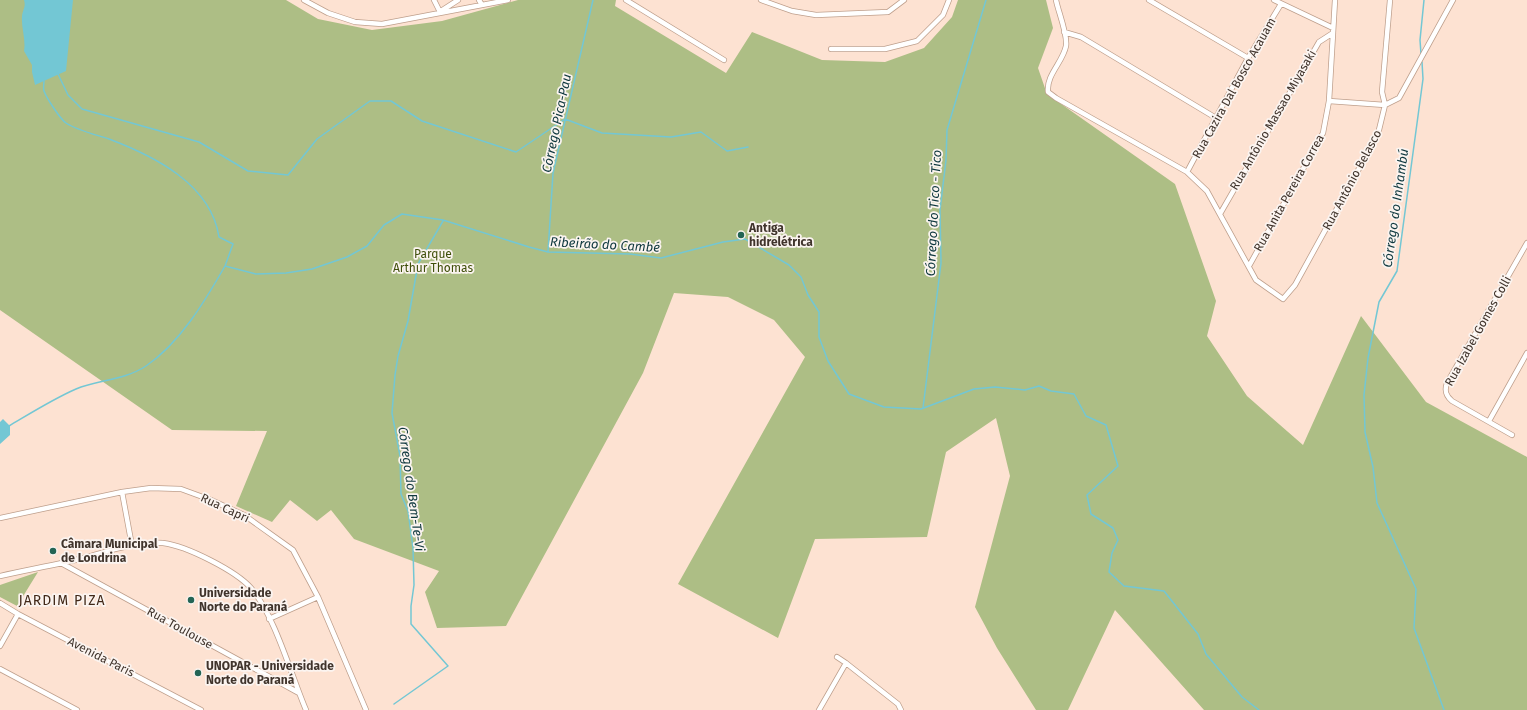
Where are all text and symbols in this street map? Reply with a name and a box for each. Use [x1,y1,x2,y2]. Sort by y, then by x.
street label: Rua Cazira Dal Bosco Acauam [1189,15,1279,161]
street label: Rua Antônio Massao Miyasaki [1227,47,1319,193]
water label: Córrego Pica-Pau [539,72,574,174]
street label: Rua Antônio Belasco [1320,128,1384,232]
street label: Rua Anita Pereira Correa [1251,132,1327,254]
water label: Córrego do Inhambú [1380,148,1411,268]
water label: Córrego do Tico - Tico [923,149,944,277]
place label: Antiga hidrelétrica [748,221,813,249]
marker: Antiga hidrelétrica [736,230,746,240]
water label: Ribeirão do Cambé [550,234,661,255]
park label: Parque Arthur Thomas [393,247,473,275]
street label: Rua Izabel Gomes Colli [1442,274,1514,388]
water label: Córrego do Bem-Te-Vi [395,426,428,553]
street label: Rua Capri [198,491,252,525]
place label: Câmara Municipal de Londrina [61,537,158,565]
marker: Câmara Municipal de Londrina [48,546,58,556]
place label: Universidade Norte do Paraná [199,586,288,614]
district label: JARDIM PIZA [18,592,106,609]
marker: Universidade Norte do Paraná [186,595,196,605]
street label: Rua Toulouse [145,604,215,652]
street label: Avenida Paris [65,634,137,680]
place label: UNOPAR - Universidade Norte do Paraná [206,659,334,687]
marker: UNOPAR - Universidade Norte do Paraná [193,668,203,678]

